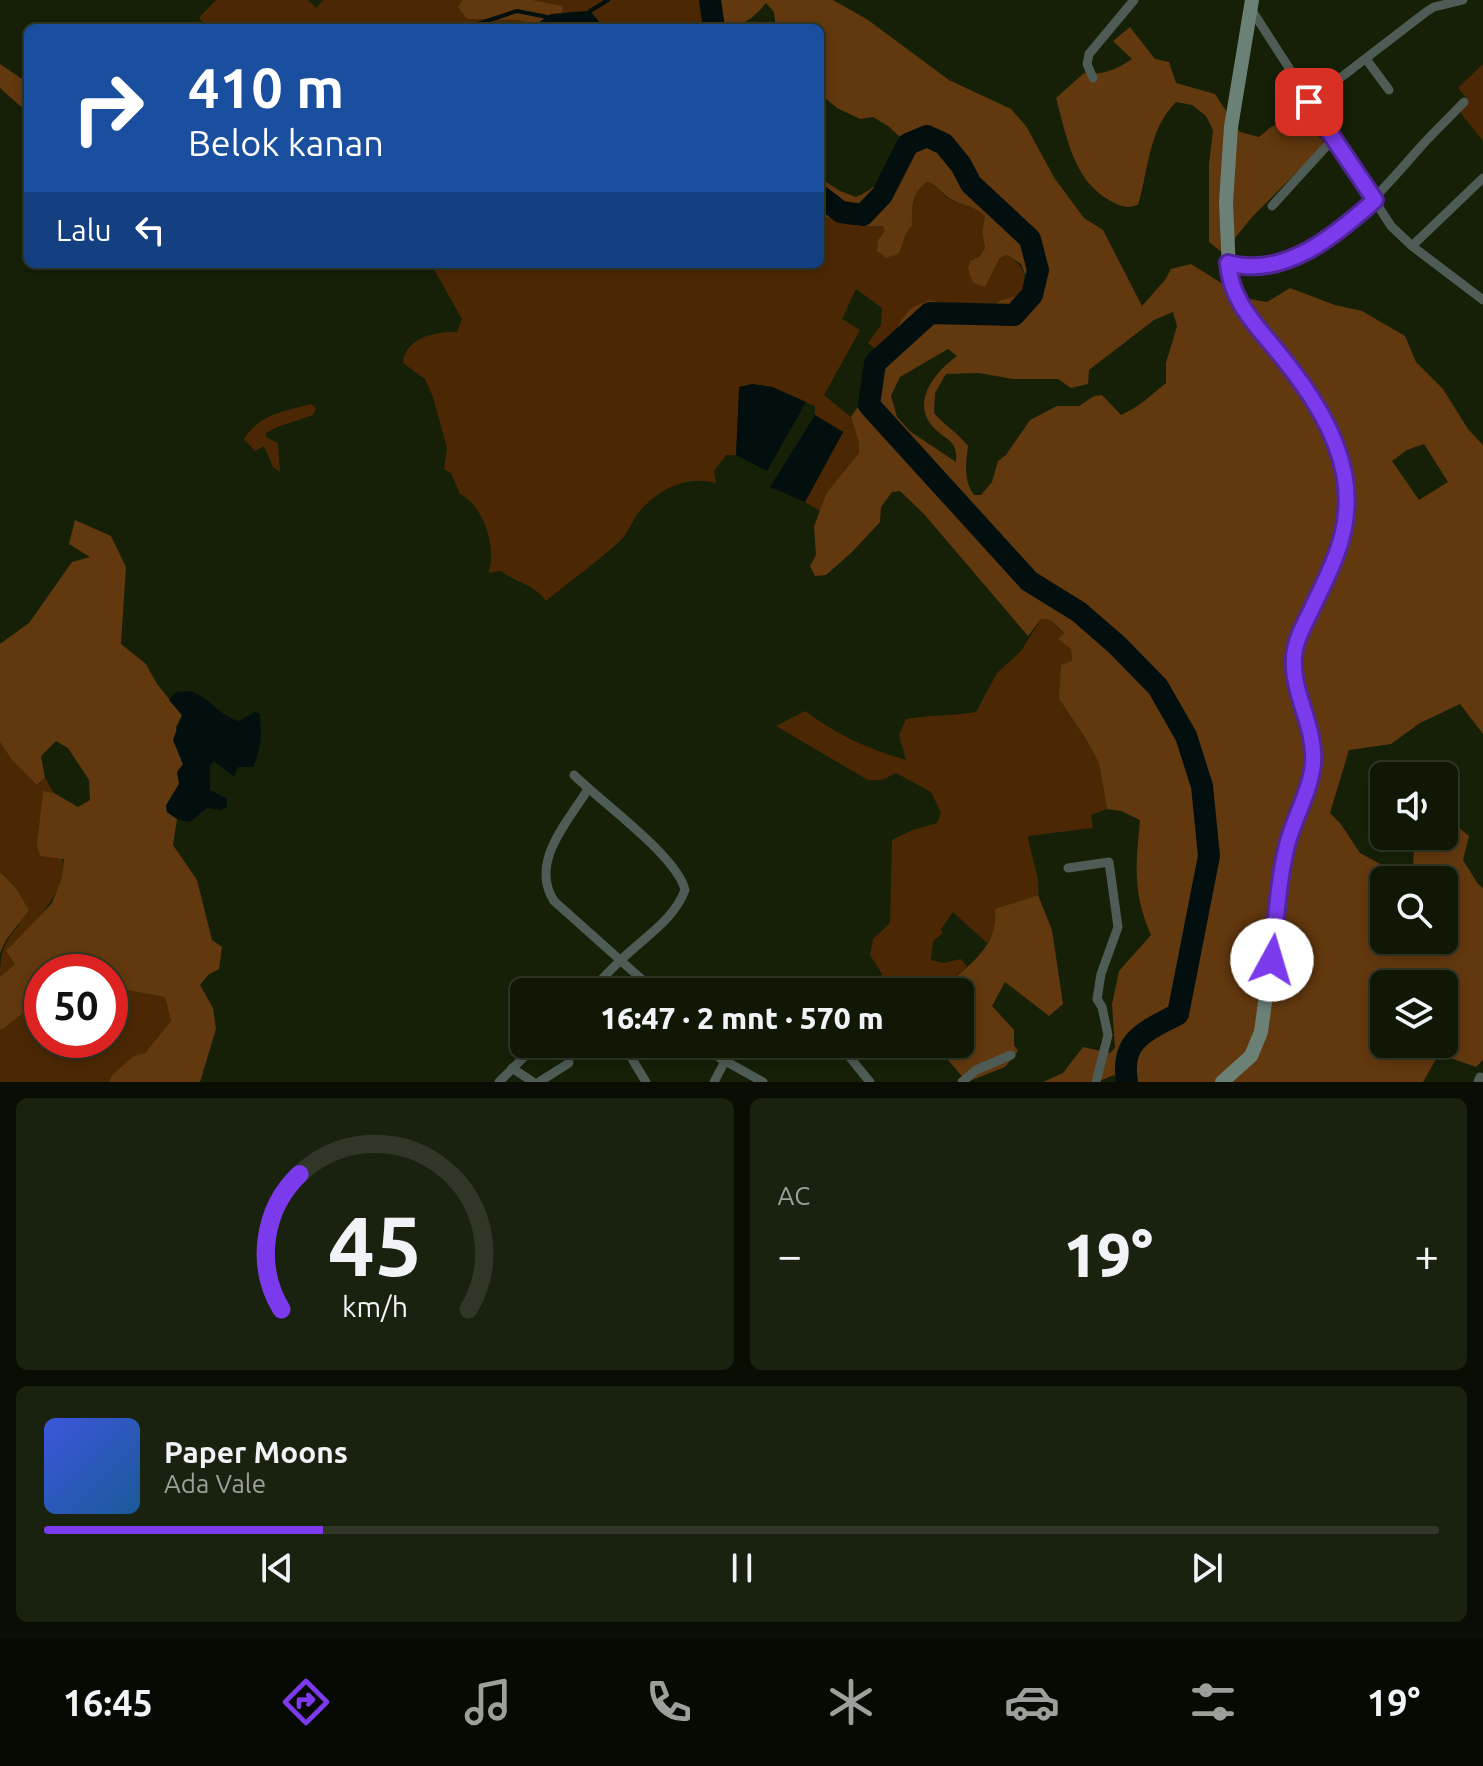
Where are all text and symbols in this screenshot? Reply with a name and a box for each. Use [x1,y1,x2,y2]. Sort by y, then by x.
icon: right [56,56,160,160]
text: 410 m [188,56,344,119]
pin [1275,68,1343,136]
icon: arrive [1287,80,1331,124]
text: Belok kanan [188,122,384,163]
icon: left [128,208,172,252]
text: Lalu [56,213,112,247]
map controls [1370,762,1458,1058]
button: sound [1370,762,1458,850]
button: search [1370,866,1458,954]
position arrow [1230,918,1314,1002]
speed limit sign: 50 [24,954,128,1058]
button: layers [1370,970,1458,1058]
text: 16:47 · 2 mnt · 570 m [600,1001,884,1035]
text: AC [778,1181,810,1210]
text: 45 [328,1198,422,1292]
text: 19° [1064,1221,1153,1288]
text: − [778,1230,802,1279]
text: + [1414,1230,1439,1279]
text: km/h [342,1290,408,1322]
text: Paper Moons [164,1435,348,1469]
text: Ada Vale [164,1469,266,1498]
icon: previous [255,1546,299,1590]
icon: pause [720,1546,764,1590]
icon: next [1185,1546,1229,1590]
icon: directions [278,1674,334,1730]
icon: music [460,1674,516,1730]
icon: phone [641,1674,697,1730]
icon: climate [823,1674,879,1730]
icon: car [1004,1674,1060,1730]
icon: filters [1185,1674,1241,1730]
text: 16:45 [63,1682,153,1723]
text: 19° [1367,1682,1420,1723]

